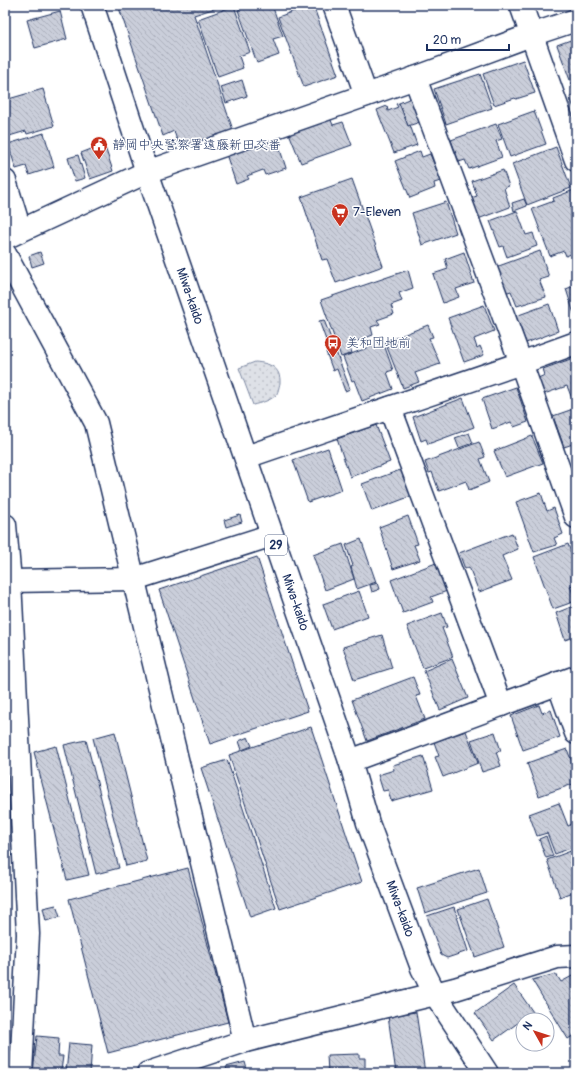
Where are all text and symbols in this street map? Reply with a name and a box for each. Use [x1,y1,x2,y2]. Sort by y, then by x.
scale bar [427,26,509,52]
text: 20 m [433,33,462,48]
public building icon: 静岡中央警察署遠藤新田交番 [89,135,109,160]
place label: 静岡中央警察署遠藤新田交番 [112,137,281,153]
supermarket icon: 7-Eleven [330,202,350,227]
place label: 7-Eleven [353,204,401,220]
street label: Miwa-kaido [173,266,207,327]
bus stop icon: 美和団地前 [323,333,343,358]
place label: 美和団地前 [346,335,411,351]
road number: 29 [265,535,287,555]
street label: Miwa-kaido [278,572,312,633]
street label: Miwa-kaido [382,878,418,939]
north arrow [515,1012,555,1052]
text: N [520,1019,535,1033]

